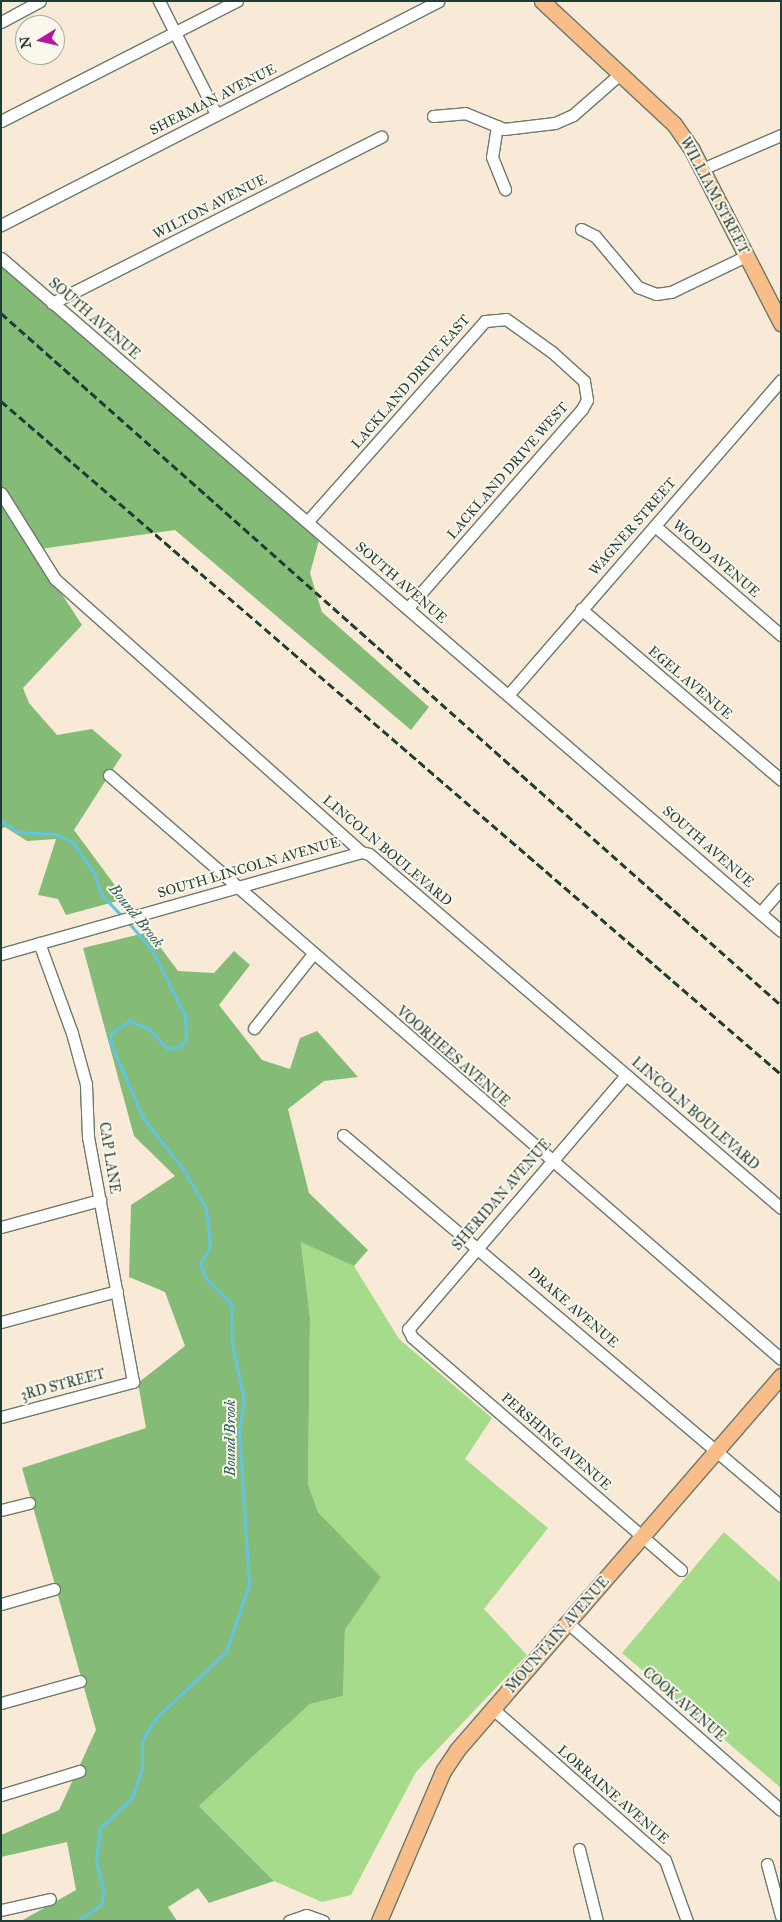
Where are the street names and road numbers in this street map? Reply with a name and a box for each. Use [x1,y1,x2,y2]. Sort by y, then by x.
street label: SHERMAN AVENUE [147,61,279,139]
street label: WILLIAM STREET [676,135,752,257]
street label: WILTON AVENUE [150,171,270,243]
street label: SOUTH AVENUE [45,275,143,363]
street label: LACKLAND DRIVE EAST [348,312,474,452]
street label: LACKLAND DRIVE WEST [444,399,572,543]
street label: WAGNER STREET [586,475,680,579]
street label: WOOD AVENUE [669,517,763,601]
street label: SOUTH AVENUE [352,539,450,627]
street label: EGEL AVENUE [644,643,736,723]
street label: LINCOLN BOULEVARD [319,792,455,910]
street label: SOUTH AVENUE [659,803,757,891]
street label: SOUTH LINCOLN AVENUE [156,834,342,902]
street label: VOORHEES AVENUE [393,1003,513,1111]
street label: LINCOLN BOULEVARD [628,1054,762,1174]
street label: CAP LANE [95,1121,123,1195]
street label: SHERIDAN AVENUE [449,1136,555,1254]
street label: DRAKE AVENUE [524,1264,622,1352]
street label: 3RD STREET [19,1366,107,1404]
street label: PERSHING AVENUE [498,1390,614,1494]
street label: MOUNTAIN AVENUE [503,1573,613,1697]
street label: COOK AVENUE [639,1664,729,1746]
street label: LORRAINE AVENUE [554,1742,672,1848]

